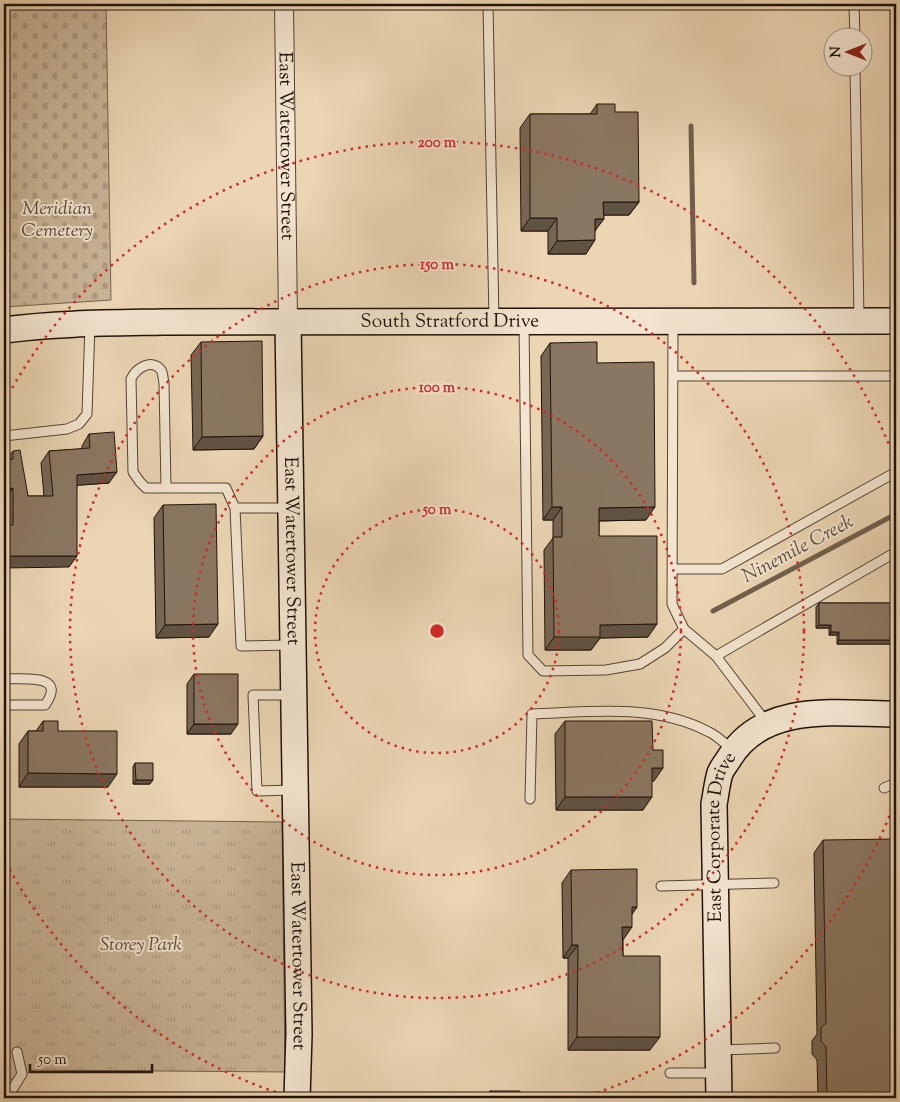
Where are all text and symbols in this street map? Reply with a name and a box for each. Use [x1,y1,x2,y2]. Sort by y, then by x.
north arrow [822,28,872,78]
text: N [827,46,847,58]
street label: East Watertower Street [271,52,300,241]
text: 200 m [418,133,457,154]
park label: Meridian Cemetery [21,196,93,245]
text: 150 m [420,255,454,276]
street label: South Stratford Drive [360,308,539,335]
text: 100 m [419,378,456,399]
street label: East Watertower Street [277,457,306,646]
text: 50 m [422,500,452,521]
water label: Ninemile Creek [737,508,859,592]
centre of rings [428,622,446,640]
street label: East Corporate Drive [700,747,744,922]
street label: East Watertower Street [283,861,313,1051]
park label: Storey Park [100,932,182,959]
scale bar [30,1042,152,1074]
text: 50 m [37,1050,67,1071]

